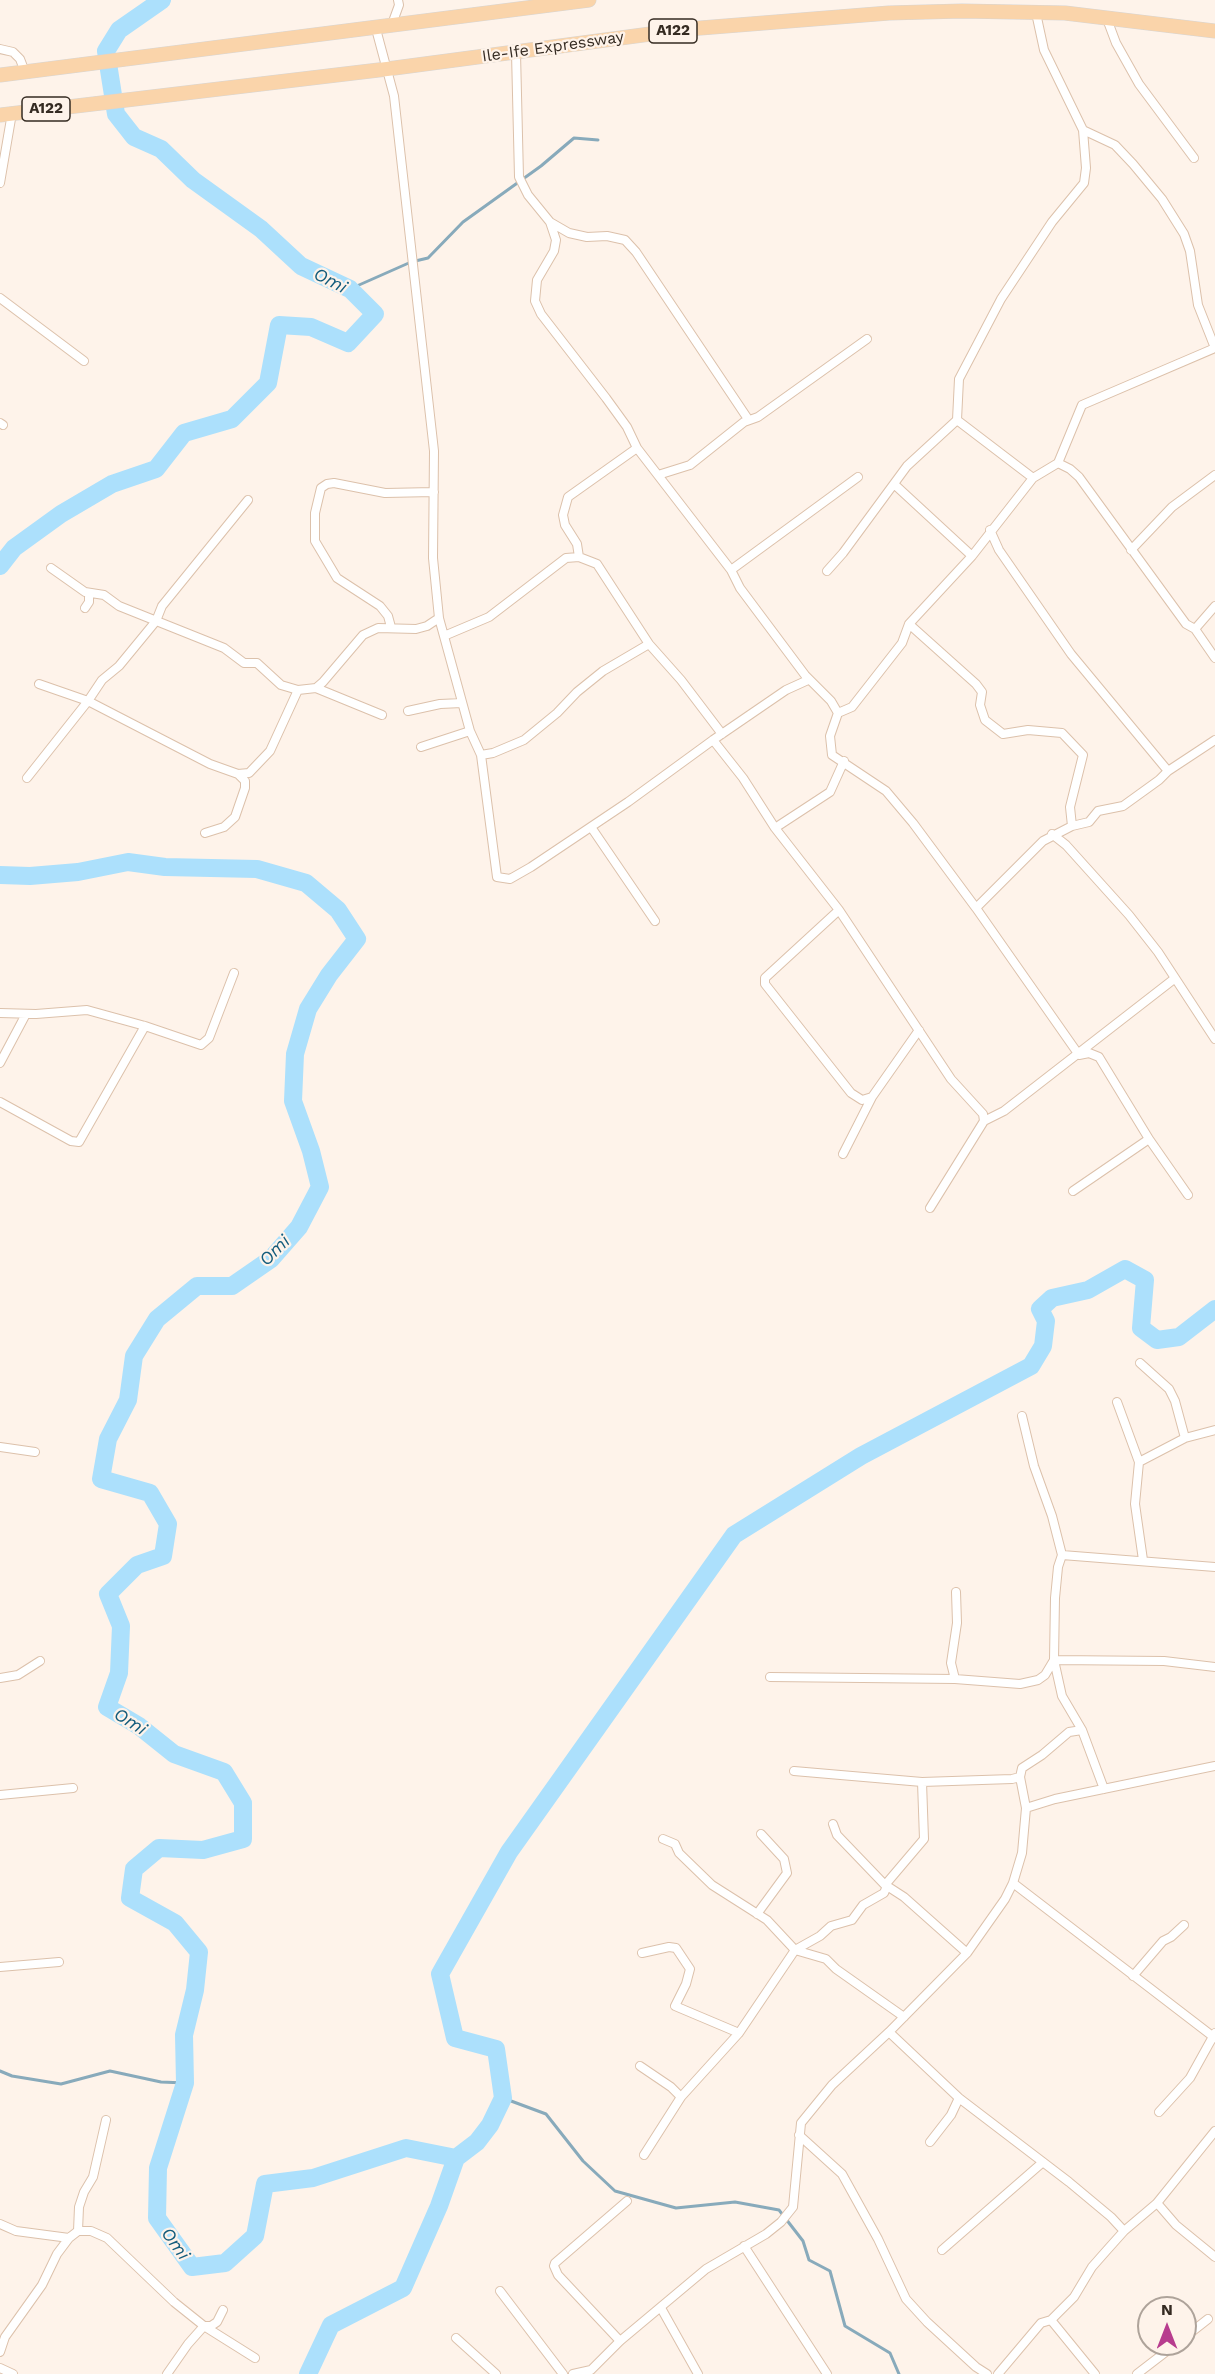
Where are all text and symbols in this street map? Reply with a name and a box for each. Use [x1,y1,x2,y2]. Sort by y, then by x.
road number: A122 [649,19,697,43]
street label: Ile-Ife Expressway [481,28,625,66]
road number: A122 [22,97,70,121]
water label: Omi [310,263,350,299]
water label: Omi [255,1231,295,1271]
water label: Omi [110,1704,150,1740]
water label: Omi [156,2224,194,2264]
north arrow [1137,2296,1197,2356]
text: N [1161,2300,1173,2319]

